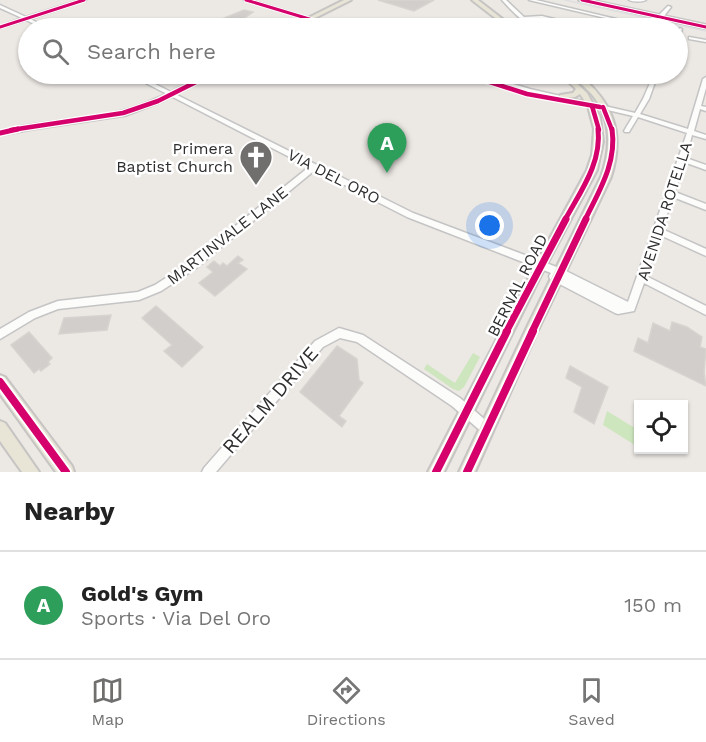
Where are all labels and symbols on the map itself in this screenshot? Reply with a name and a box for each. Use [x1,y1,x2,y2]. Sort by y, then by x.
pin: A [368,124,406,173]
place label: Primera Baptist Church [116,139,233,176]
church icon: Primera Baptist Church [238,139,274,186]
street label: AVENIDA ROTELLA [633,139,696,283]
street label: VIA DEL ORO [284,145,383,208]
street label: MARTINVALE LANE [163,182,291,288]
your location [475,211,504,240]
street label: BERNAL ROAD [483,231,551,340]
street label: REALM DRIVE [217,341,323,459]

